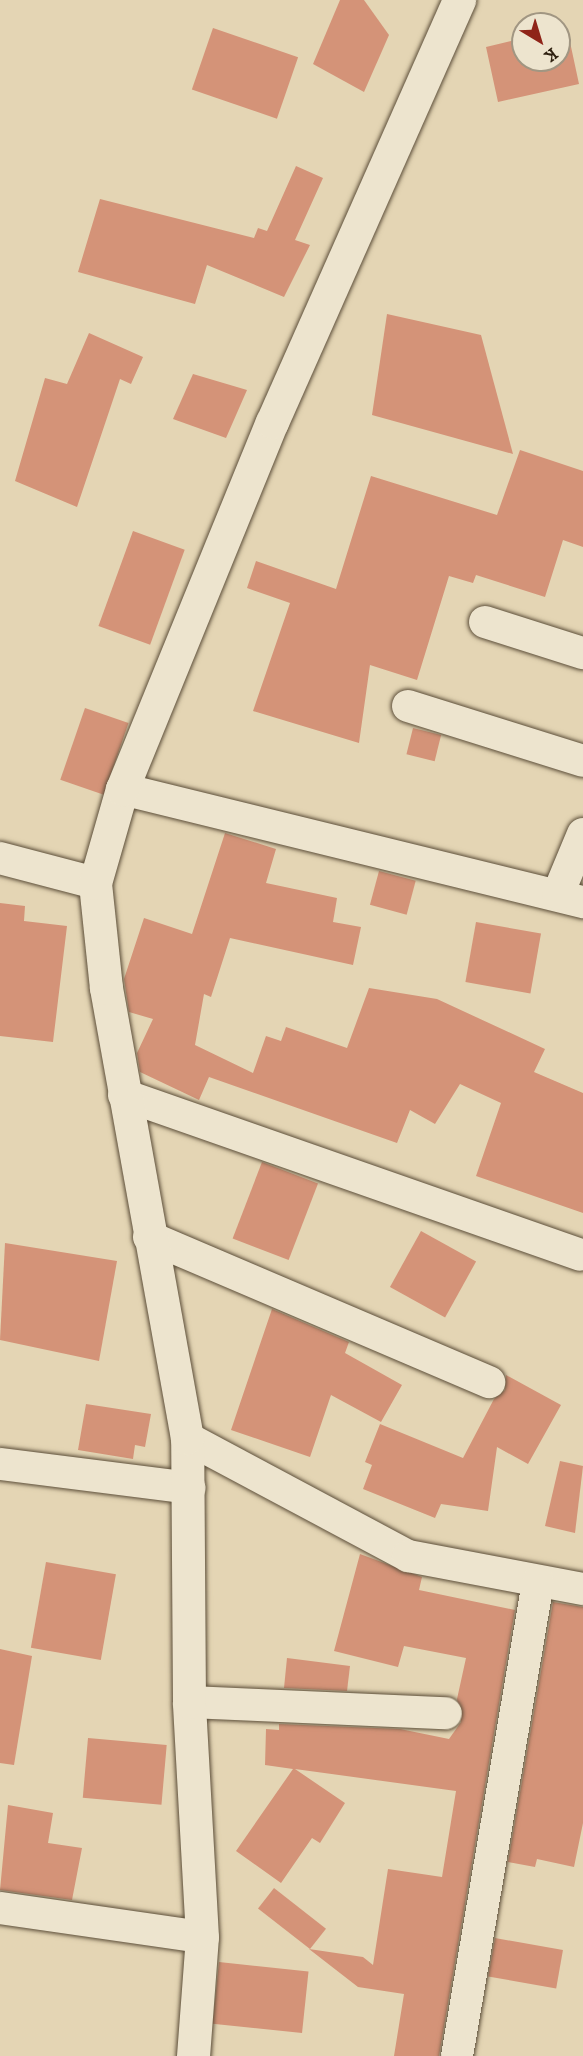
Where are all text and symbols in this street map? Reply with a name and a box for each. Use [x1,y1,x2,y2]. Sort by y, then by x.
north arrow [511,12,571,72]
text: K [540,43,561,66]

